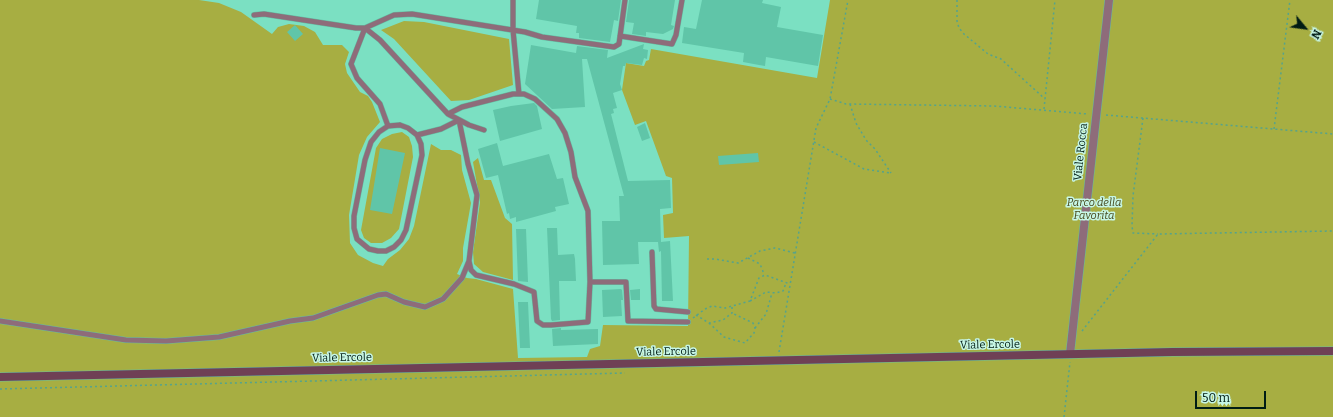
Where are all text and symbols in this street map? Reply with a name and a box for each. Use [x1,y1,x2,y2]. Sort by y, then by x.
north arrow [1285,8,1325,48]
text: N [1308,27,1324,41]
street label: Viale Rocca [1071,123,1091,181]
park label: Parco della Favorita [1067,196,1121,222]
street label: Viale Ercole [960,338,1020,352]
street label: Viale Ercole [636,345,696,359]
street label: Viale Ercole [312,351,372,365]
scale bar [1197,383,1268,409]
text: 50 m [1202,391,1230,405]

